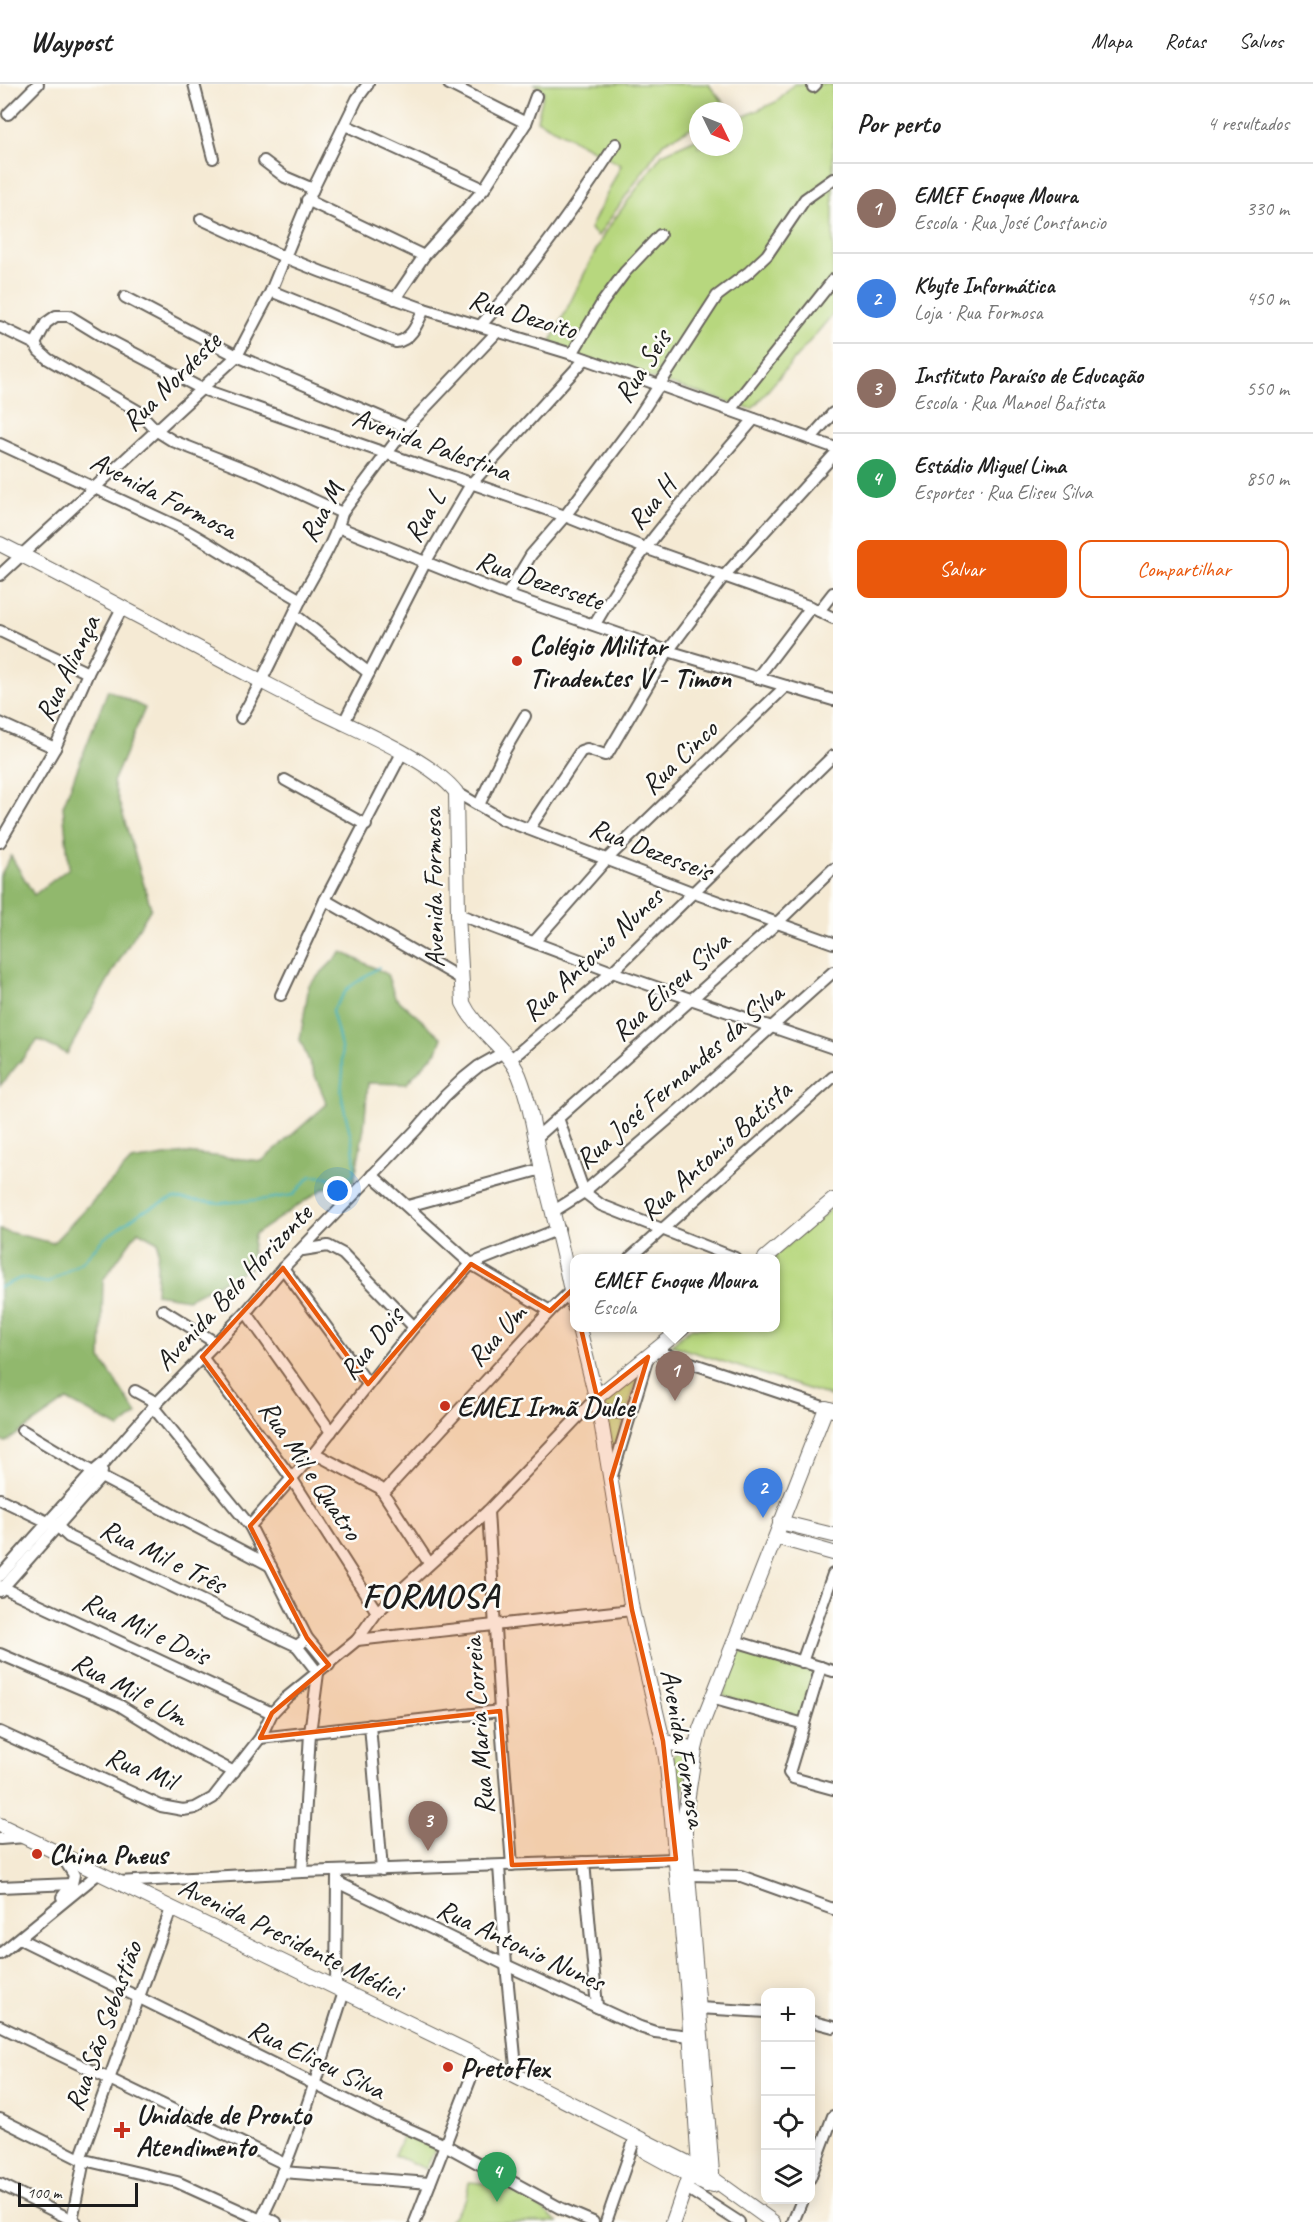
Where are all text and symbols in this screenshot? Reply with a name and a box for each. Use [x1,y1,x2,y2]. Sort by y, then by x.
text: Waypost [30,24,111,59]
text: Mapa [1091,28,1132,54]
text: Rotas [1165,28,1206,54]
text: Salvos [1239,28,1283,54]
north arrow [689,102,743,156]
text: Por perto [857,107,939,140]
text: 4 resultados [1207,111,1289,136]
text: EMEF Enoque Moura [914,182,1077,210]
text: 1 [872,196,881,221]
text: 330 m [1246,196,1289,221]
text: Escola · Rua José Constancio [914,210,1106,235]
text: Kbyte Informática [914,272,1055,300]
street label: Rua Dezoito [465,281,583,348]
text: 2 [872,286,881,311]
text: 450 m [1246,286,1289,311]
text: Loja · Rua Formosa [914,300,1043,325]
street label: Rua Seis [606,321,680,409]
street label: Rua Nordeste [114,323,229,438]
text: Instituto Paraíso de Educação [914,362,1143,390]
text: 3 [872,376,881,401]
text: 550 m [1246,376,1289,401]
text: Escola · Rua Manoel Batista [914,390,1105,415]
street label: Avenida Palestina [348,399,518,489]
street label: Avenida Formosa [85,443,245,548]
text: Estádio Miguel Lima [914,452,1066,480]
street label: Rua H [619,466,686,537]
text: 4 [872,466,881,491]
text: 850 m [1246,466,1289,491]
street label: Rua M [290,474,352,548]
text: Esportes · Rua Eliseu Silva [914,480,1092,505]
street label: Rua L [395,484,453,548]
button: Salvar [857,540,1067,598]
button: Compartilhar [1079,540,1289,598]
street label: Rua Dezessete [472,542,610,619]
street label: Rua Aliança [26,608,108,727]
place label: Colégio Militar Tiradentes V - Timon [529,628,732,695]
marker: Colégio Militar Tiradentes V - Timon [510,654,524,668]
street label: Rua Cinco [633,710,726,802]
street label: Avenida Formosa [414,805,452,968]
street label: Rua Dezesseis [585,810,720,889]
street label: Rua Antonio Nunes [514,878,672,1029]
street label: Rua Eliseu Silva [603,922,738,1048]
street label: Rua José Fernandes da Silva [567,974,792,1176]
street label: Rua Antonio Batista [631,1071,800,1228]
your location [323,1176,352,1205]
street label: Avenida Belo Horizonte [147,1195,321,1378]
popup [570,1254,780,1332]
text: EMEF Enoque Moura [593,1267,757,1295]
street label: Rua Um [459,1295,535,1374]
text: Escola [593,1295,636,1320]
street label: Rua Dois [331,1298,412,1386]
pin: 1 [656,1352,694,1401]
place label: EMEI Irmã Dulce [457,1389,637,1424]
street label: Rua Mil e Quatro [251,1393,372,1548]
marker: EMEI Irmã Dulce [438,1399,452,1413]
pin: 2 [744,1468,783,1518]
street label: Rua Mil e Três [95,1511,234,1602]
district label: FORMOSA [362,1574,501,1617]
street label: Rua Mil e Dois [77,1583,217,1674]
street label: Rua Maria Correia [454,1634,502,1816]
street label: Rua Mil e Um [66,1644,195,1735]
street label: Avenida Formosa [653,1666,716,1832]
street label: Rua Mil [101,1738,186,1800]
pin: 3 [408,1802,448,1851]
place label: China Pneus [49,1837,170,1872]
marker: China Pneus [30,1847,44,1861]
street label: Avenida Presidente Médici [173,1869,412,2009]
street label: Rua Antonio Nunes [432,1891,613,2000]
street label: Rua São Sebastião [56,1935,151,2115]
map controls [761,1988,815,2204]
button: + [761,1988,815,2042]
street label: Rua Eliseu Silva [243,2011,393,2108]
button: − [761,2042,815,2096]
place label: PretoFlex [460,2050,552,2085]
marker: PretoFlex [441,2060,455,2074]
button: locate [761,2096,815,2150]
place label: Unidade de Pronto Atendimento [136,2097,313,2164]
marker: Unidade de Pronto Atendimento [113,2121,131,2139]
button: layers [761,2150,815,2204]
pin: 4 [478,2152,516,2202]
scale bar [18,2180,138,2208]
text: 100 m [27,2183,61,2203]

